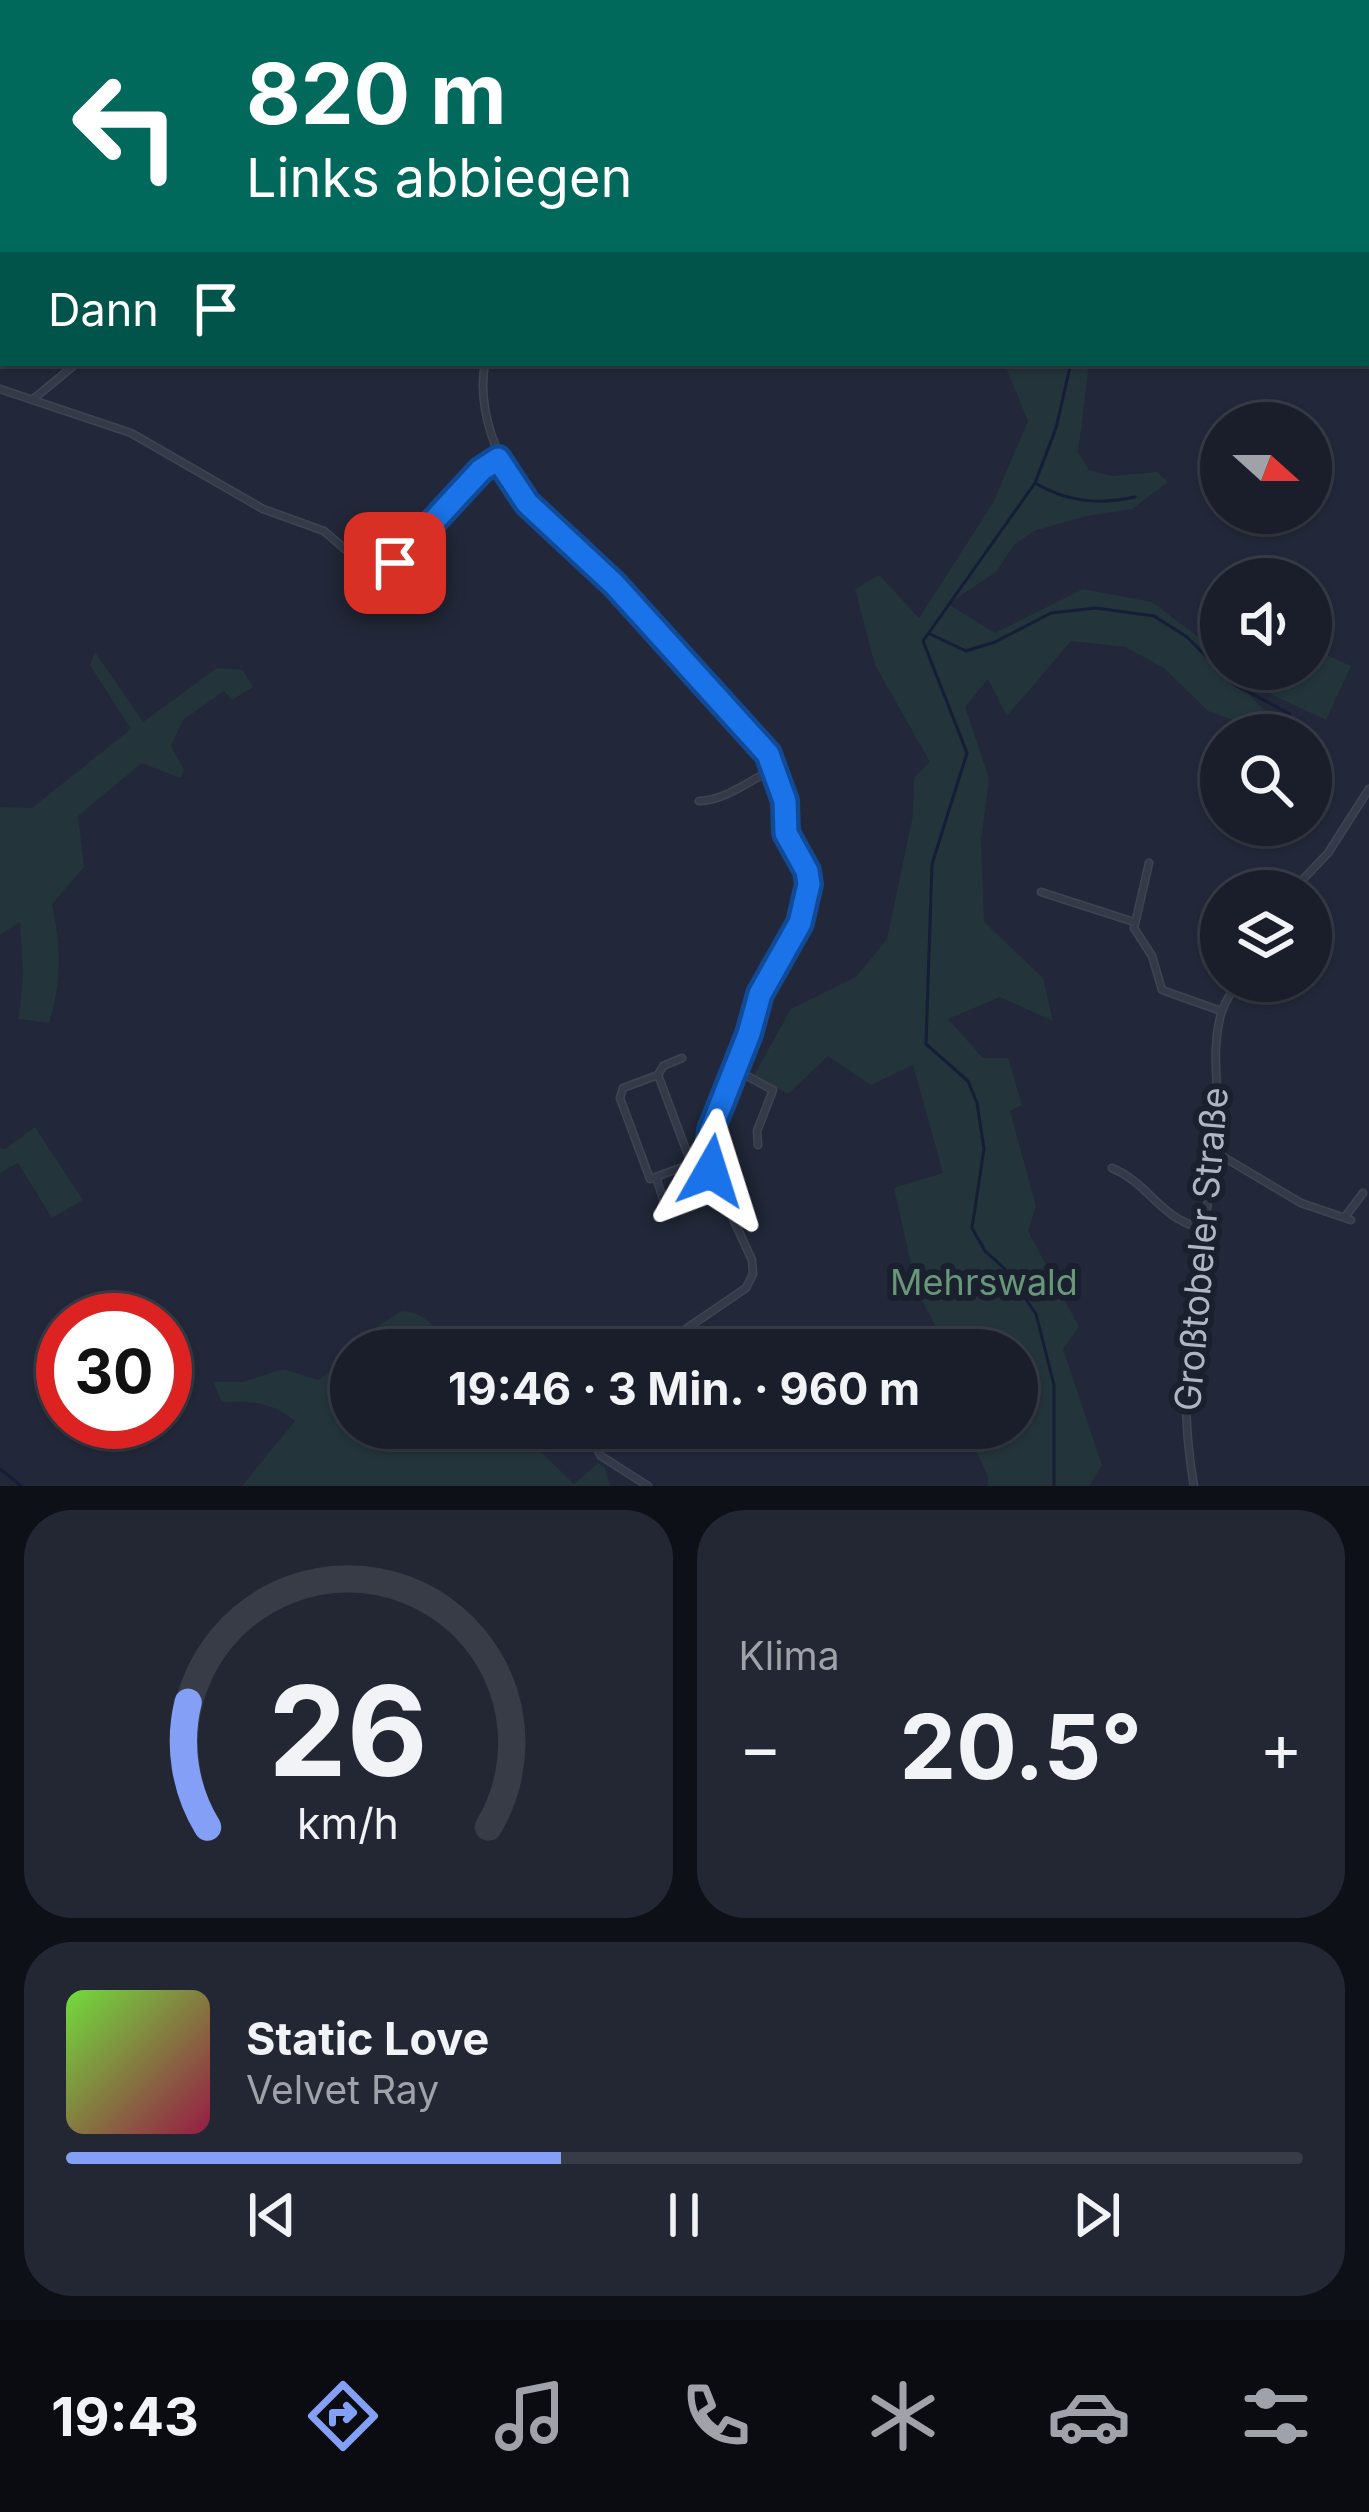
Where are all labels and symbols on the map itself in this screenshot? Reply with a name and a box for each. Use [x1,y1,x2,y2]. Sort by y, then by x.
north arrow [1200,402,1332,534]
pin [344,512,446,614]
street label: Großtobeler Straße [1165,1085,1237,1413]
position arrow [648,1108,774,1234]
park label: Mehrswald [890,1260,1078,1304]
speed limit sign: 30 [36,1293,192,1449]

